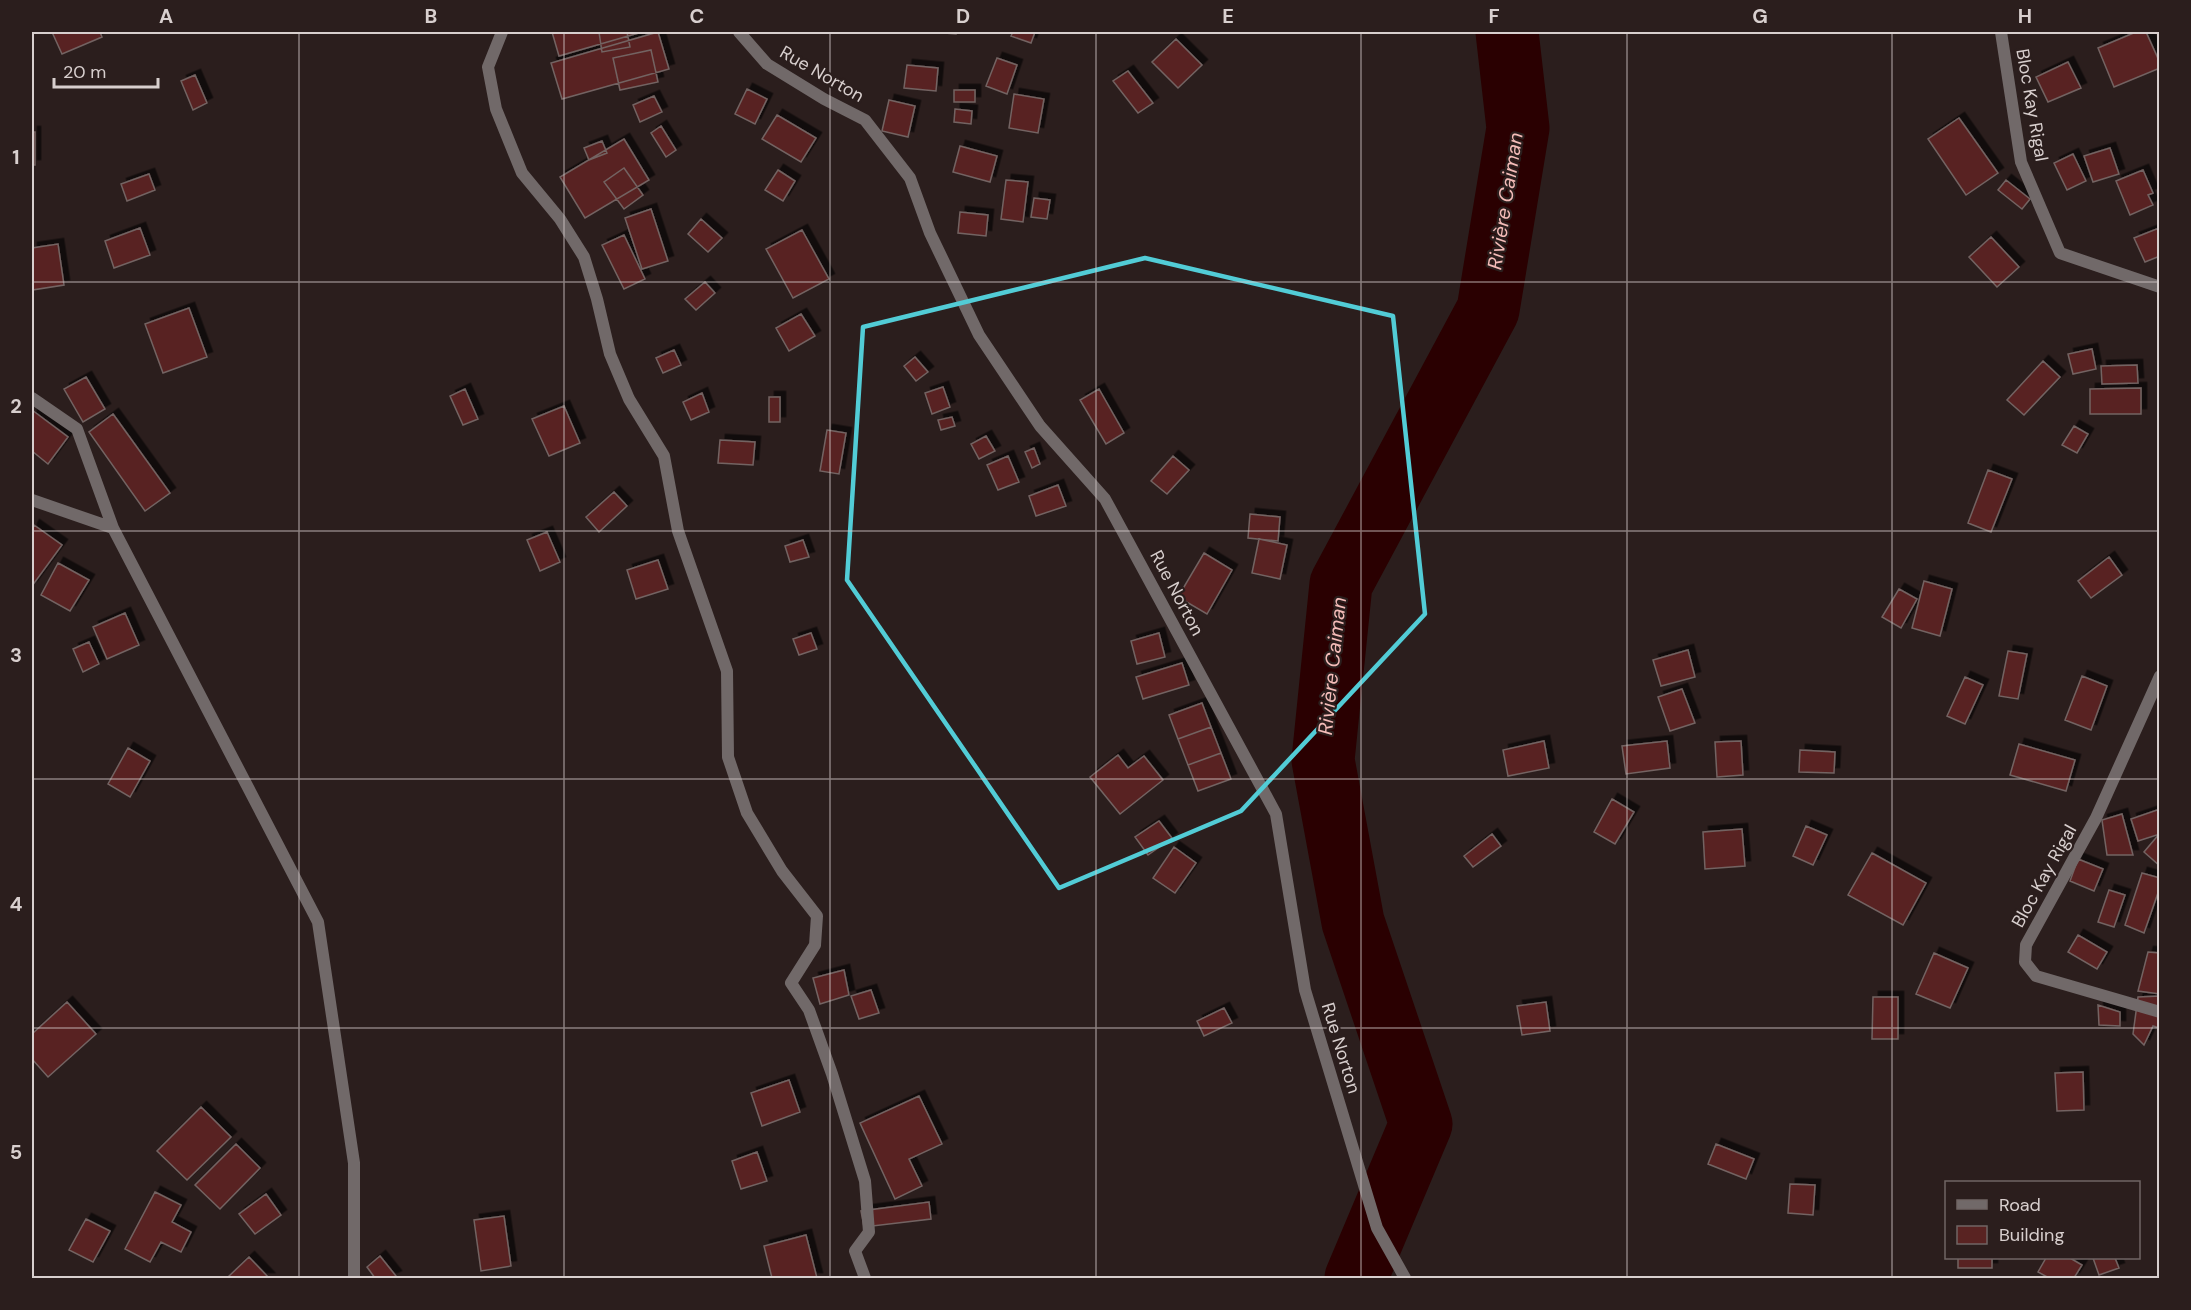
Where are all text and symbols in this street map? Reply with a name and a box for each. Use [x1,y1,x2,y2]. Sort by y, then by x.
text: A [159,3,173,29]
text: B [425,3,437,29]
text: C [690,3,704,29]
text: D [956,3,970,29]
text: E [1222,3,1234,29]
text: F [1488,3,1500,29]
text: G [1752,3,1768,29]
text: H [2018,3,2032,29]
street label: Rue Norton [775,40,869,108]
street label: Bloc Kay Rigal [2010,47,2054,163]
scale bar [54,51,158,89]
text: 20 m [63,60,106,84]
water label: Rivière Caiman [1481,131,1529,271]
text: 1 [12,144,20,170]
text: 2 [10,393,22,419]
street label: Rue Norton [1144,546,1210,640]
water label: Rivière Caiman [1312,596,1352,736]
text: 3 [10,642,22,668]
street label: Bloc Kay Rigal [2006,820,2082,932]
text: 4 [10,891,23,917]
street label: Rue Norton [1316,1000,1366,1096]
text: 5 [10,1139,22,1165]
legend [1945,1181,2140,1259]
text: Road [1999,1193,2041,1217]
text: Building [1999,1223,2064,1247]

